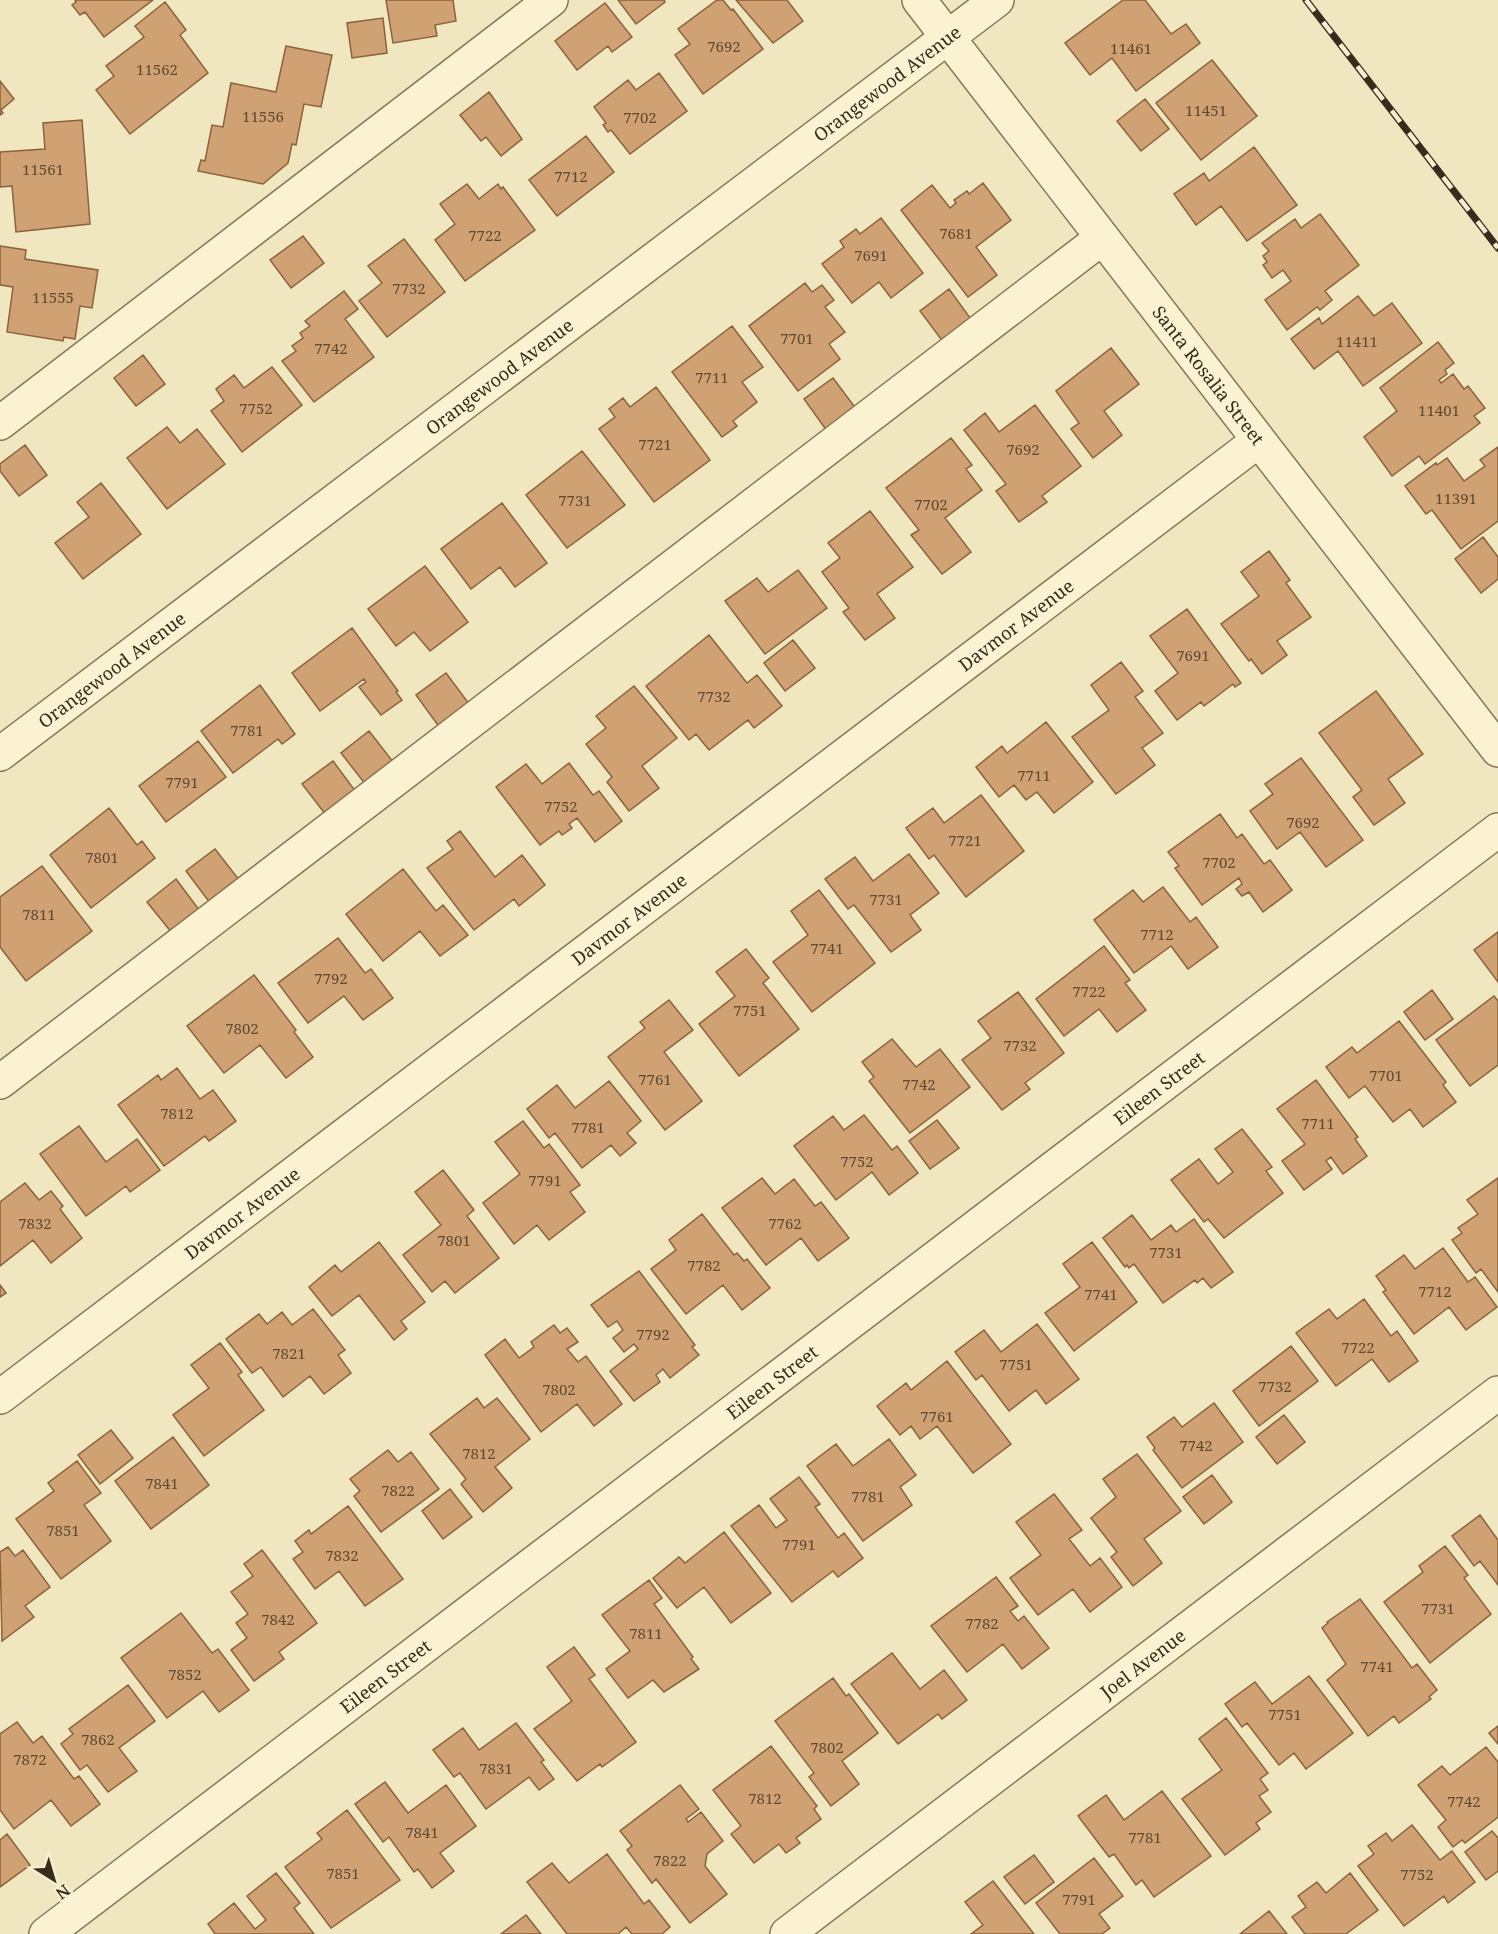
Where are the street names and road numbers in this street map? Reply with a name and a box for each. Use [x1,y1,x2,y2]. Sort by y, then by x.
street label: Orangewood Avenue [808,20,966,147]
street label: Santa Rosalia Street [1147,301,1270,450]
street label: Orangewood Avenue [421,313,578,440]
street label: Davmor Avenue [953,573,1078,676]
street label: Orangewood Avenue [33,606,190,733]
street label: Davmor Avenue [567,868,691,971]
street label: Eileen Street [1108,1045,1209,1130]
street label: Davmor Avenue [180,1162,304,1265]
street label: Eileen Street [722,1340,822,1424]
street label: Joel Avenue [1094,1623,1190,1704]
street label: Eileen Street [335,1634,436,1719]

